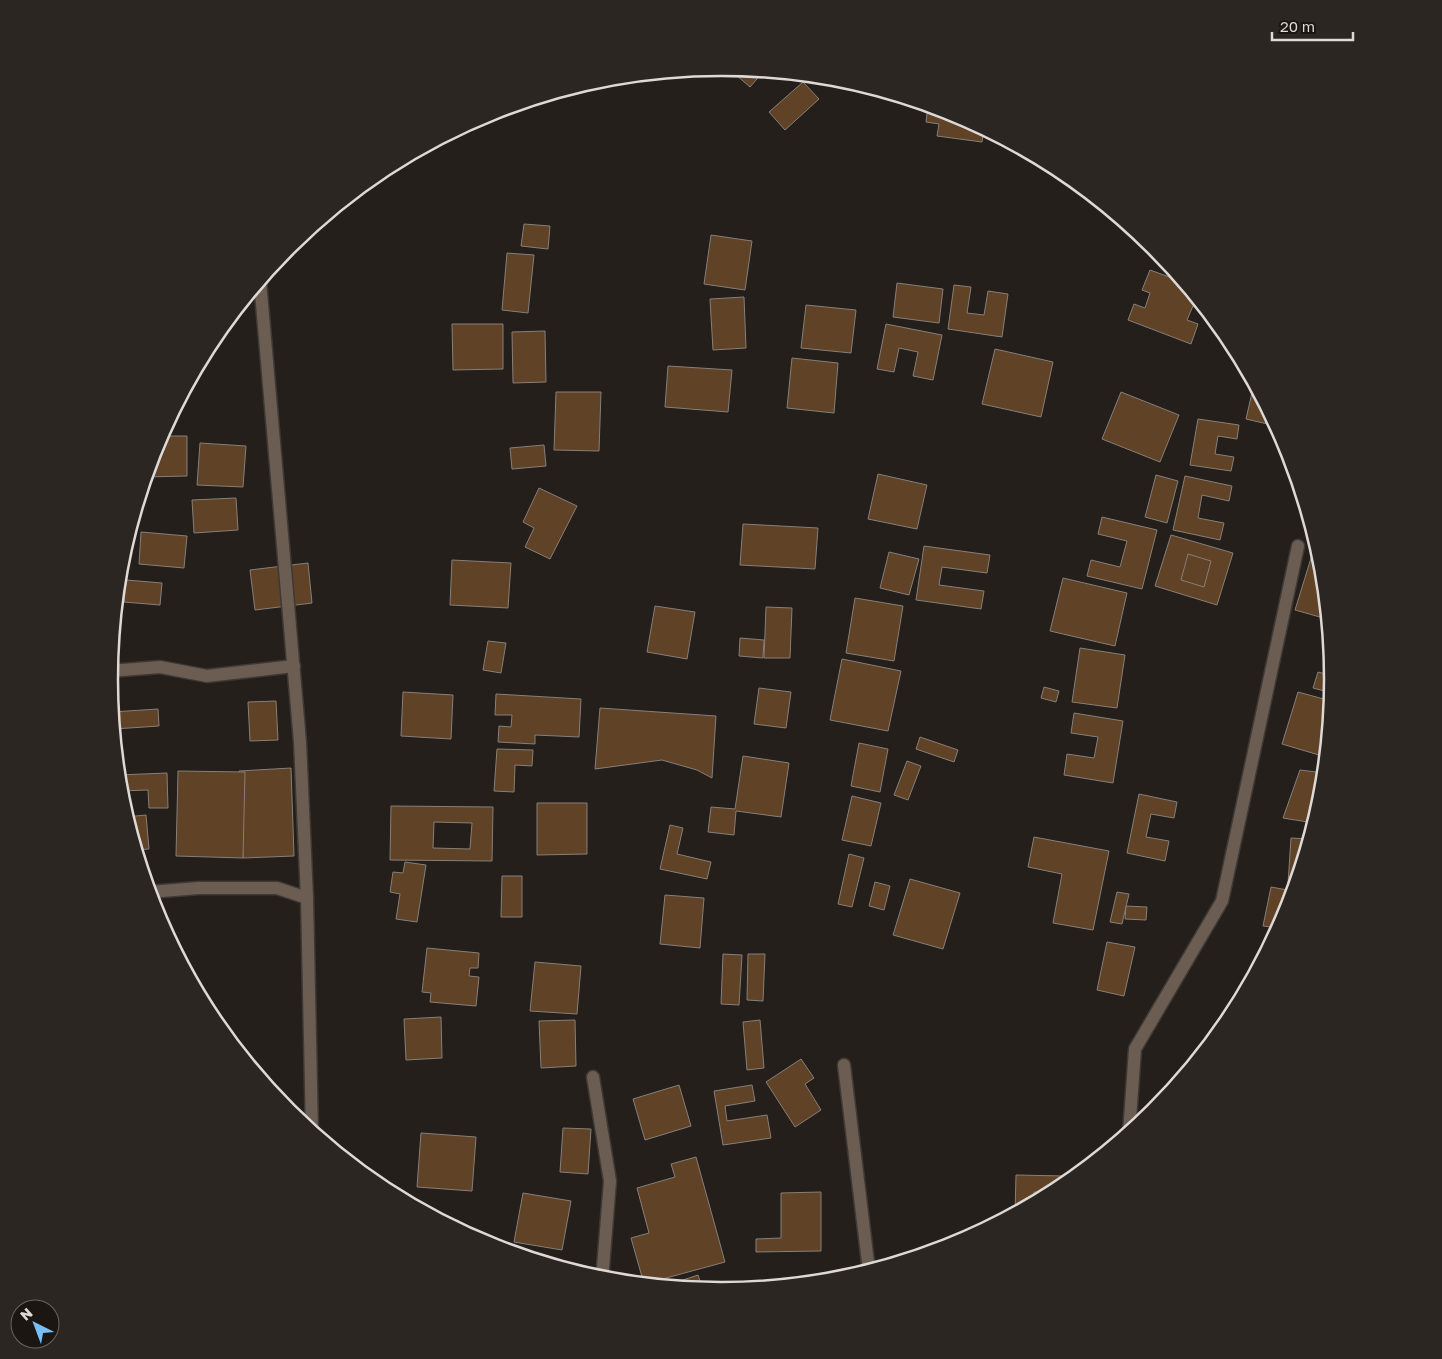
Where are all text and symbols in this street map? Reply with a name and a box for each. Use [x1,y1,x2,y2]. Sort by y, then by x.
scale bar [1272,10,1353,42]
text: 20 m [1280,17,1315,35]
north arrow [10,1299,60,1349]
text: N [16,1304,36,1324]

